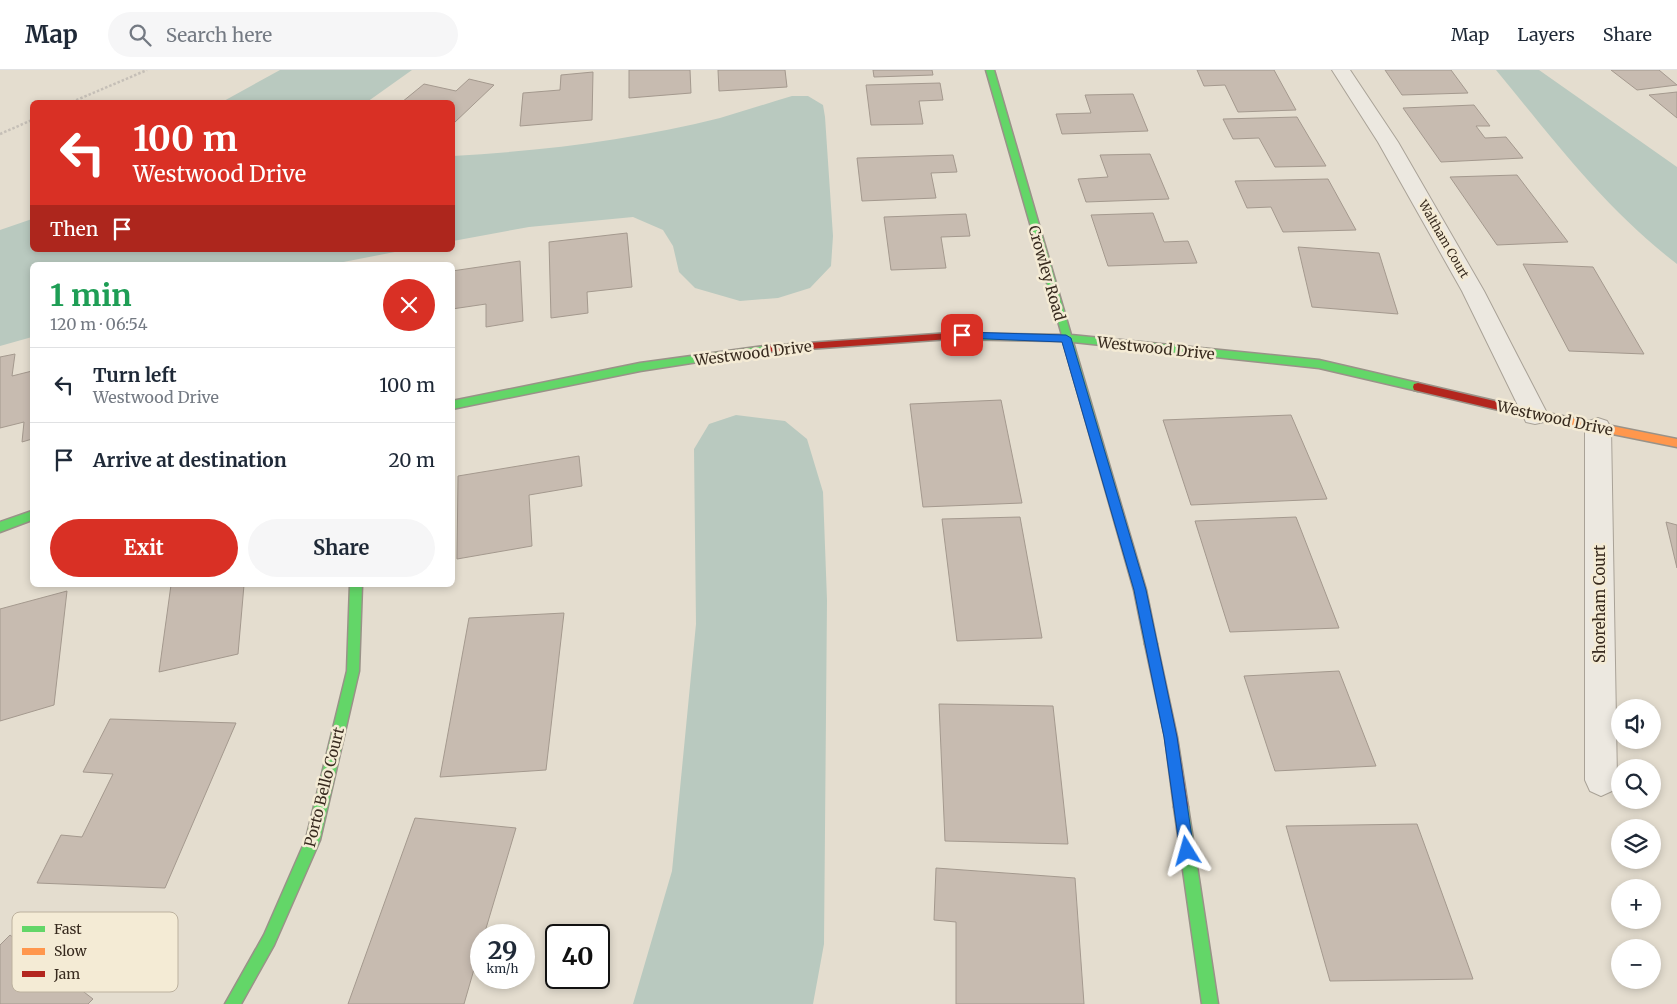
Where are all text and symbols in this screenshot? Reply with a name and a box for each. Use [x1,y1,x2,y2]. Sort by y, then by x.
search box [108,12,458,57]
text: Map [25,19,78,50]
icon: search [126,21,154,49]
text: Search here [166,23,272,47]
text: Map [1451,23,1489,46]
text: Layers [1517,23,1575,46]
text: Share [1603,23,1652,46]
text: 100 m [133,117,238,161]
icon: left [50,120,115,185]
text: Westwood Drive [133,160,306,188]
street label: Waltham Court [1415,196,1473,281]
icon: arrive [108,215,136,243]
text: Then [50,217,98,241]
street label: Crowley Road [1024,223,1070,323]
text: 1 min [50,276,132,314]
button: close [383,279,435,331]
text: 120 m · 06:54 [50,314,148,334]
pin [941,314,983,356]
icon: arrive [948,321,976,349]
street label: Westwood Drive [1095,332,1216,364]
street label: Westwood Drive [692,336,813,370]
text: Turn left [93,363,177,387]
icon: left [50,371,78,399]
text: 100 m [379,373,435,397]
text: Westwood Drive [93,387,219,407]
street label: Westwood Drive [1494,396,1615,440]
icon: arrive [50,446,78,474]
text: Arrive at destination [93,448,287,472]
text: 20 m [388,448,435,472]
button: Exit [50,519,238,577]
button: Share [248,519,435,577]
street label: Shoreham Court [1590,545,1609,663]
map controls [1611,699,1661,989]
button: sound [1611,699,1661,749]
street label: Porto Bello Court [300,725,348,849]
button: search [1611,759,1661,809]
button: layers [1611,819,1661,869]
position arrow [1160,824,1212,876]
button: + [1611,879,1661,929]
legend [12,912,178,992]
text: Fast [54,920,82,938]
speed limit sign: 40 [545,924,610,989]
text: 29 [488,934,517,966]
button: − [1611,939,1661,989]
text: Slow [54,942,87,960]
text: km/h [487,961,518,976]
text: Jam [53,965,80,983]

